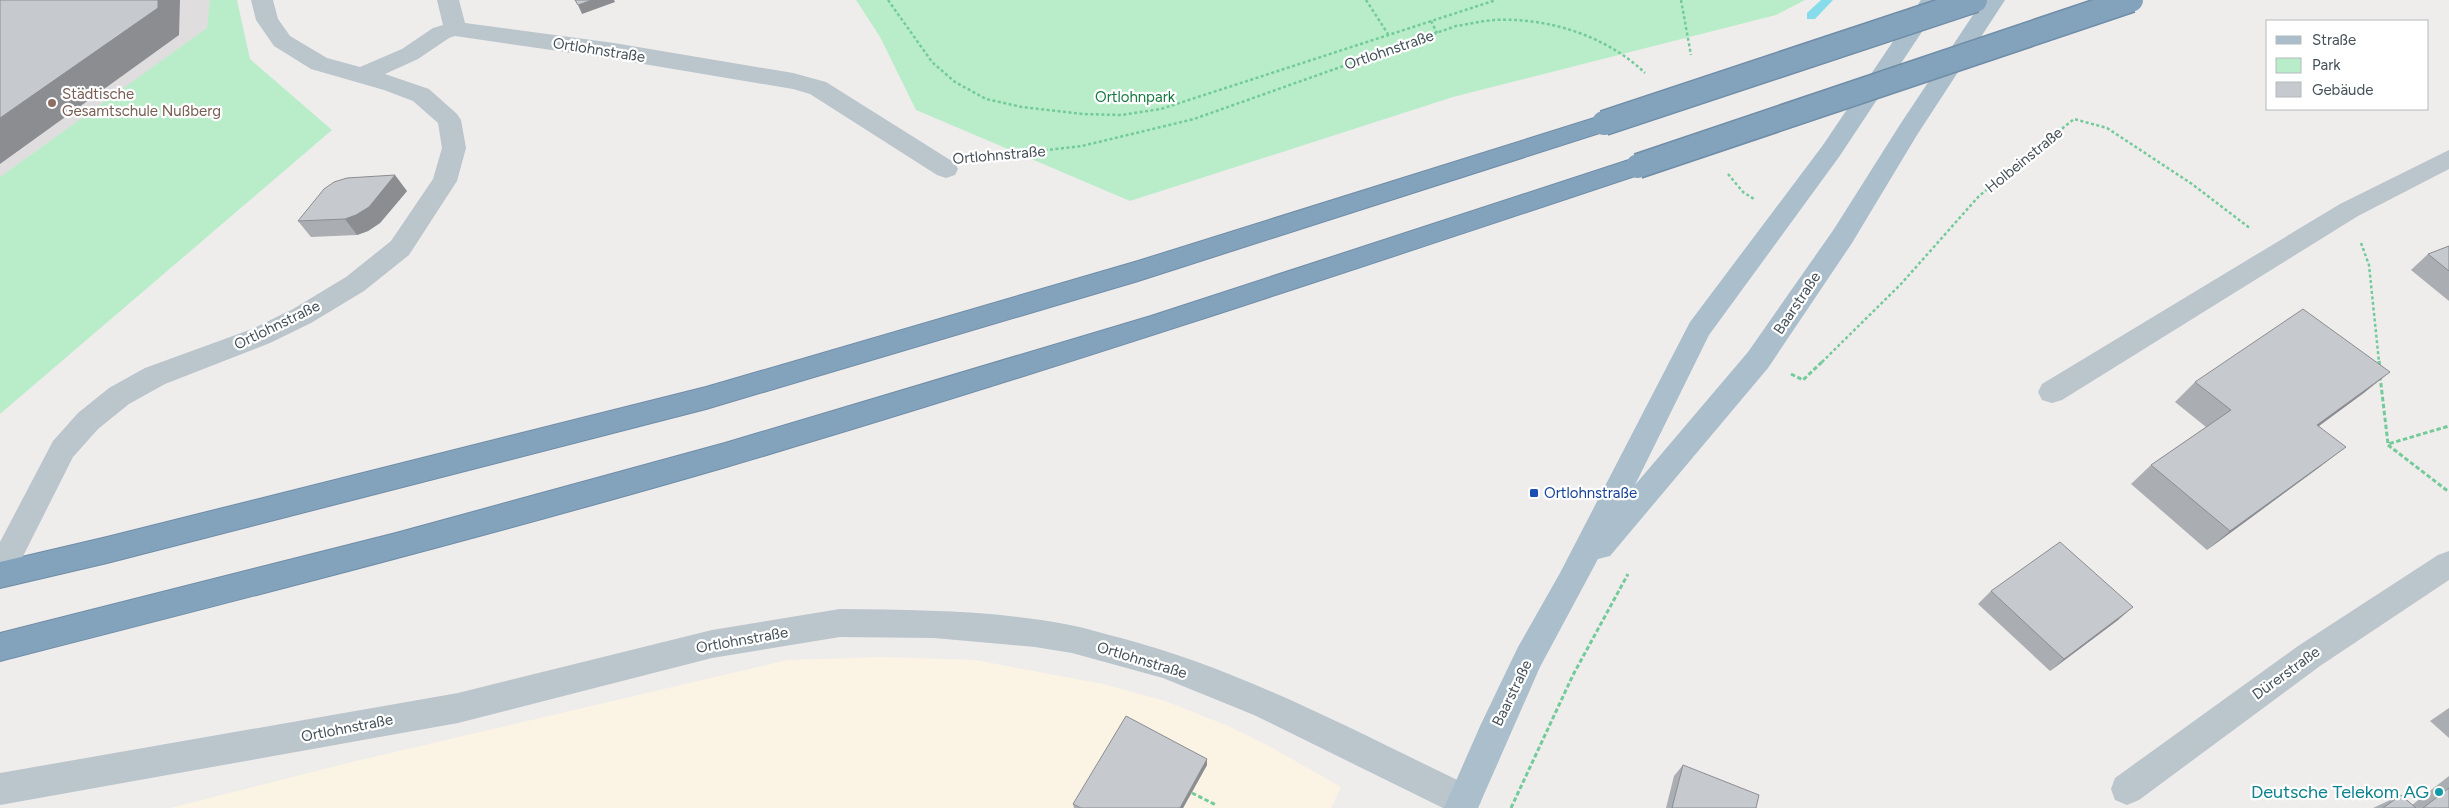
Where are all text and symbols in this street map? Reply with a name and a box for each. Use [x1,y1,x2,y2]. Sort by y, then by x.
legend [2266,20,2429,110]
street label: Ortlohnstraße [1342,26,1436,74]
text: Straße [2312,31,2356,49]
street label: Ortlohnstraße [552,34,646,66]
text: Park [2312,56,2341,74]
text: Gebäude [2312,81,2373,99]
place label: Städtische Gesamtschule Nußberg [62,85,221,120]
park label: Ortlohnpark [1095,88,1176,106]
marker: Städtische Gesamtschule Nußberg [46,97,58,109]
street label: Holbeinstraße [1982,123,2066,197]
street label: Ortlohnstraße [952,142,1046,168]
street label: Baarstraße [1770,268,1824,338]
street label: Ortlohnstraße [231,296,323,354]
place label: Ortlohnstraße [1544,484,1637,502]
marker: Ortlohnstraße [1528,487,1540,499]
street label: Ortlohnstraße [695,623,789,657]
street label: Ortlohnstraße [1095,638,1189,682]
street label: Dürerstraße [2249,642,2323,704]
street label: Baarstraße [1488,657,1536,729]
street label: Ortlohnstraße [300,710,394,746]
place label: Deutsche Telekom AG [2251,781,2429,803]
marker: Deutsche Telekom AG [2433,786,2445,798]

